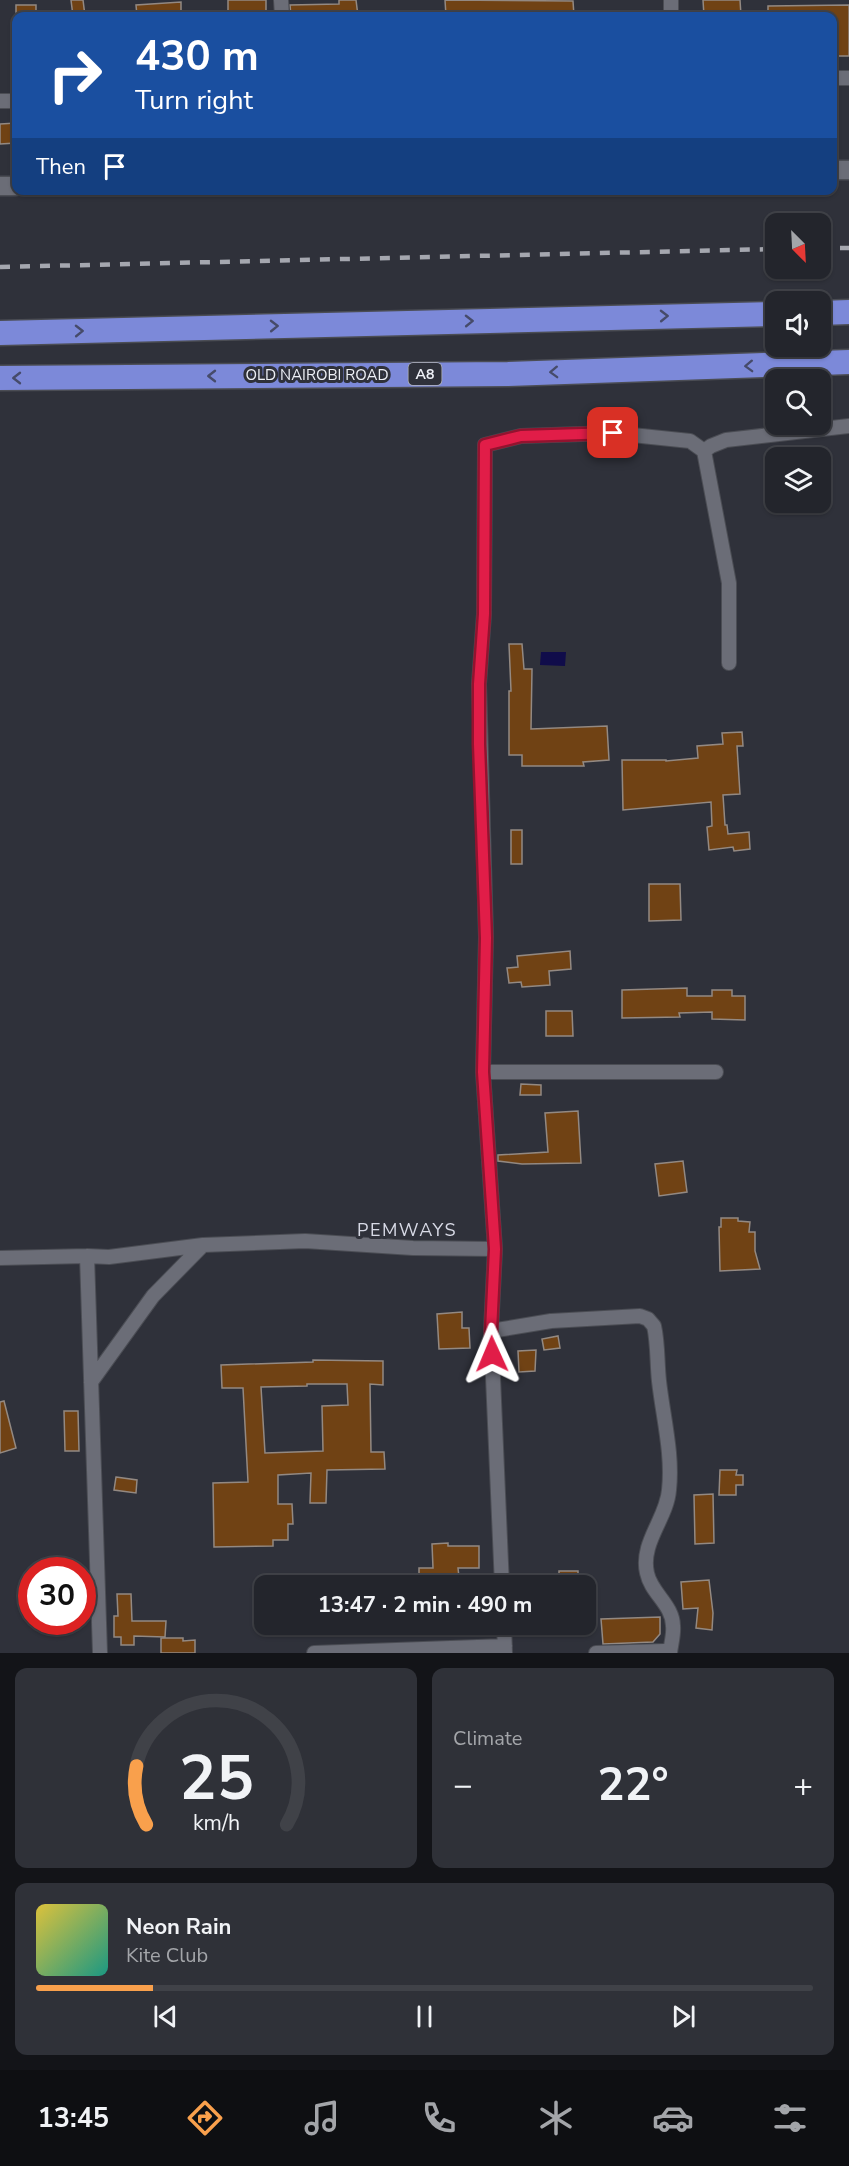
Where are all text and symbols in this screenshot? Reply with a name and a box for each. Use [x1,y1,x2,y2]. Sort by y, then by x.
text: 430 m [135,28,259,85]
icon: right [36,36,114,114]
text: Turn right [135,82,253,119]
icon: arrive [98,150,131,183]
text: Then [36,152,86,182]
north arrow [765,213,831,279]
map controls [765,213,831,513]
button: sound [765,291,831,357]
one-way arrow [660,310,669,323]
one-way arrow [465,315,474,327]
one-way arrow [270,320,279,332]
one-way arrow [75,324,84,337]
one-way arrow [744,359,753,372]
road number: A8 [408,363,442,385]
street label: OLD NAIROBI ROAD [245,365,389,385]
one-way arrow [549,366,558,379]
button: search [765,369,831,435]
one-way arrow [207,370,216,382]
one-way arrow [12,372,21,384]
pin [587,407,638,458]
icon: arrive [596,416,629,449]
button: layers [765,447,831,513]
district label: PEMWAYS [357,1218,457,1242]
position arrow [460,1322,524,1386]
speed limit sign: 30 [18,1557,96,1635]
text: 13:47 · 2 min · 490 m [318,1590,532,1620]
text: Climate [453,1725,522,1752]
text: 25 [179,1736,253,1821]
text: 22° [597,1755,669,1816]
text: − [453,1763,473,1808]
text: + [793,1763,813,1808]
text: km/h [192,1808,240,1838]
text: Neon Rain [126,1912,231,1942]
text: Kite Club [126,1942,208,1969]
icon: previous [149,2000,182,2033]
icon: pause [408,2000,441,2033]
icon: next [667,2000,700,2033]
icon: directions [184,2097,226,2139]
icon: music [301,2097,343,2139]
icon: phone [418,2097,460,2139]
icon: climate [535,2097,577,2139]
icon: car [652,2097,694,2139]
icon: filters [769,2097,811,2139]
text: 13:45 [38,2100,109,2137]

